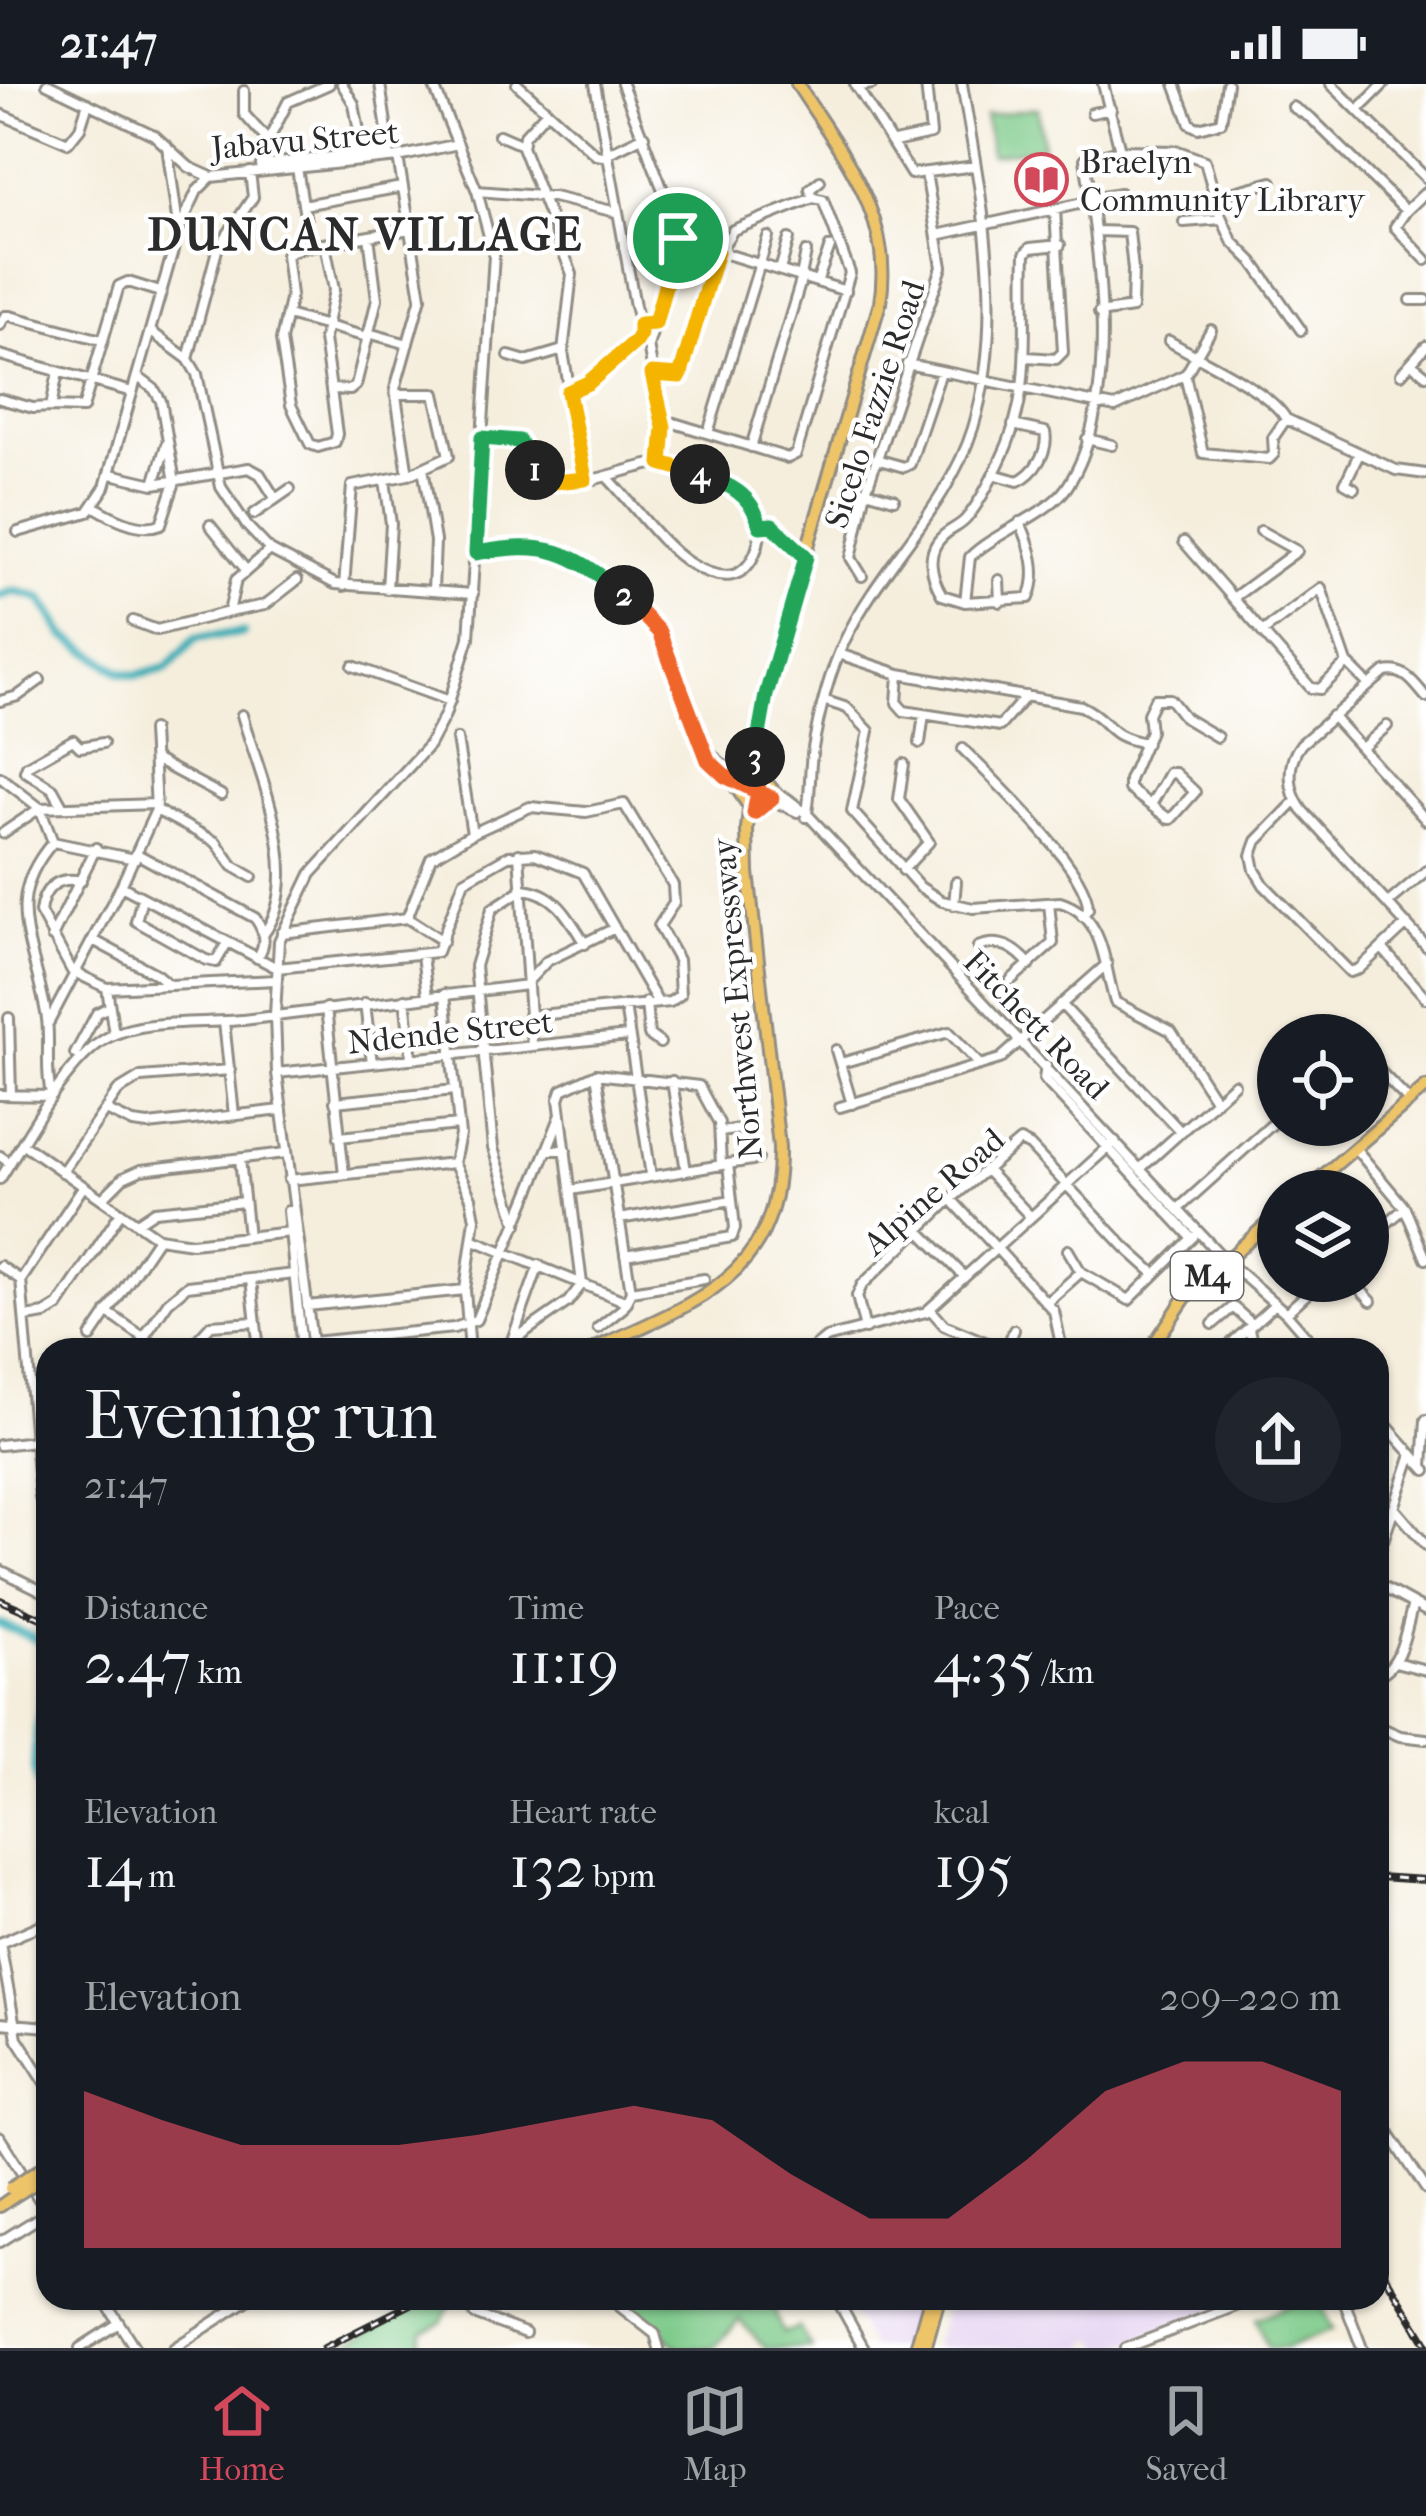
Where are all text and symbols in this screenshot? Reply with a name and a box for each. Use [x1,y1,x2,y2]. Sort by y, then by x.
text: 21:47 [60,16,157,69]
street label: Jabavu Street [207,113,401,168]
place label: Braelyn Community Library [1080,143,1366,220]
library icon: Braelyn Community Library [1013,152,1069,208]
pin [627,187,729,289]
icon: arrive [645,205,711,271]
district label: DUNCAN VILLAGE [147,209,585,262]
street label: Sicelo Fazzie Road [817,275,934,533]
pin: 1 [505,440,565,500]
pin: 4 [670,444,730,504]
text: 1 [529,450,541,489]
text: 4 [690,454,710,493]
pin: 2 [594,565,654,625]
text: 2 [616,575,632,614]
pin: 3 [725,727,785,787]
text: 3 [748,737,762,776]
street label: Northwest Expressway [704,835,771,1161]
street label: Fitchett Road [955,942,1117,1108]
street label: Ndende Street [346,1002,555,1063]
map controls [1257,1014,1389,1302]
button: locate [1257,1014,1389,1146]
street label: Alpine Road [854,1120,1013,1265]
button: layers [1257,1170,1389,1302]
road number: M4 [1171,1252,1243,1300]
button: share [1215,1377,1341,1503]
text: Evening run [84,1378,437,1455]
text: 21:47 [84,1462,168,1508]
text: Distance [84,1589,208,1628]
text: Time [509,1589,584,1628]
text: Pace [934,1589,1000,1628]
text: 2.47 [84,1628,191,1699]
text: 11:19 [509,1628,619,1699]
text: 4:35 [934,1628,1035,1699]
text: km [191,1653,242,1692]
text: /km [1035,1653,1094,1692]
text: Elevation [84,1793,217,1832]
text: Heart rate [509,1793,657,1832]
text: kcal [934,1793,990,1832]
text: 14 [84,1832,141,1903]
text: 132 [509,1832,586,1903]
text: 195 [934,1832,1013,1903]
text: m [141,1857,175,1896]
text: bpm [586,1857,655,1896]
text: Elevation [84,1974,242,2020]
text: 209–220 m [1160,1974,1341,2020]
tab: Home [199,2378,285,2489]
tab: Map [682,2378,748,2489]
tab: Saved [1145,2378,1227,2489]

